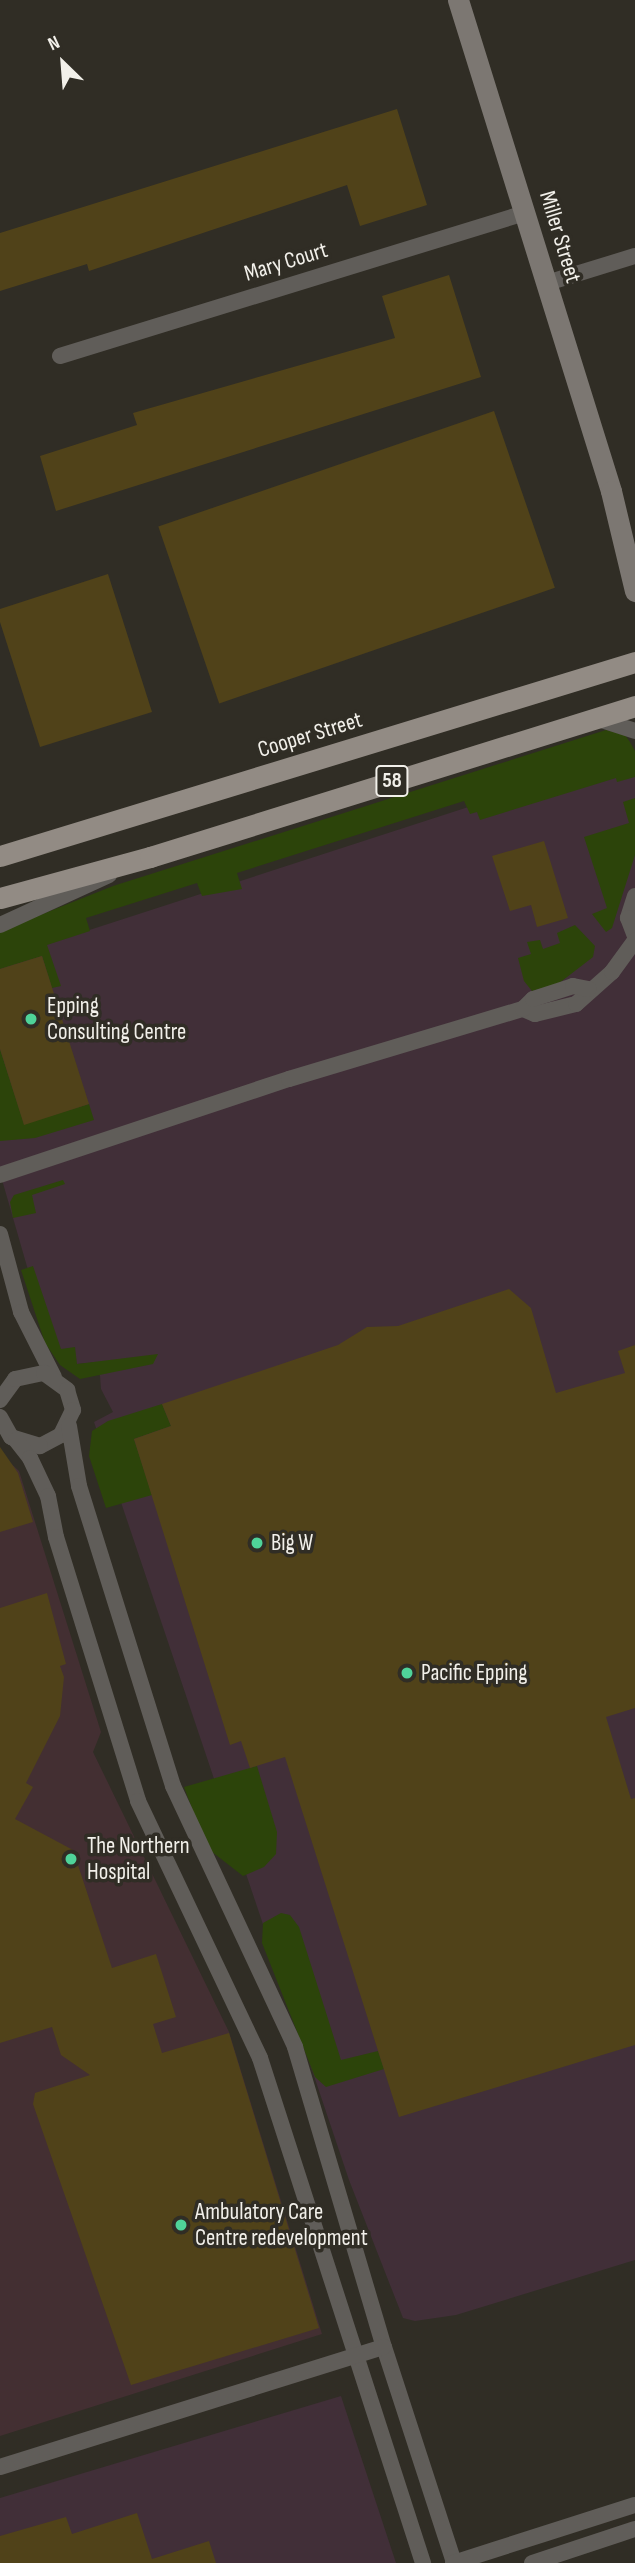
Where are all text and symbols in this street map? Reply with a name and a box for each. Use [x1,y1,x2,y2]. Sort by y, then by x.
north arrow [28,28,98,98]
text: N [44,31,63,56]
street label: Miller Street [533,188,587,286]
street label: Mary Court [241,236,331,288]
street label: Cooper Street [255,706,365,764]
road number: 58 [374,764,410,798]
place label: Epping Consulting Centre [47,992,186,1046]
marker: Epping Consulting Centre [21,1009,41,1029]
place label: Big W [271,1529,313,1557]
marker: Big W [249,1535,265,1551]
place label: Pacific Epping [421,1659,527,1687]
marker: Pacific Epping [399,1665,415,1681]
place label: The Northern Hospital [87,1832,190,1886]
marker: The Northern Hospital [61,1849,81,1869]
place label: Ambulatory Care Centre redevelopment [195,2198,368,2252]
marker: Ambulatory Care Centre redevelopment [173,2217,189,2233]

